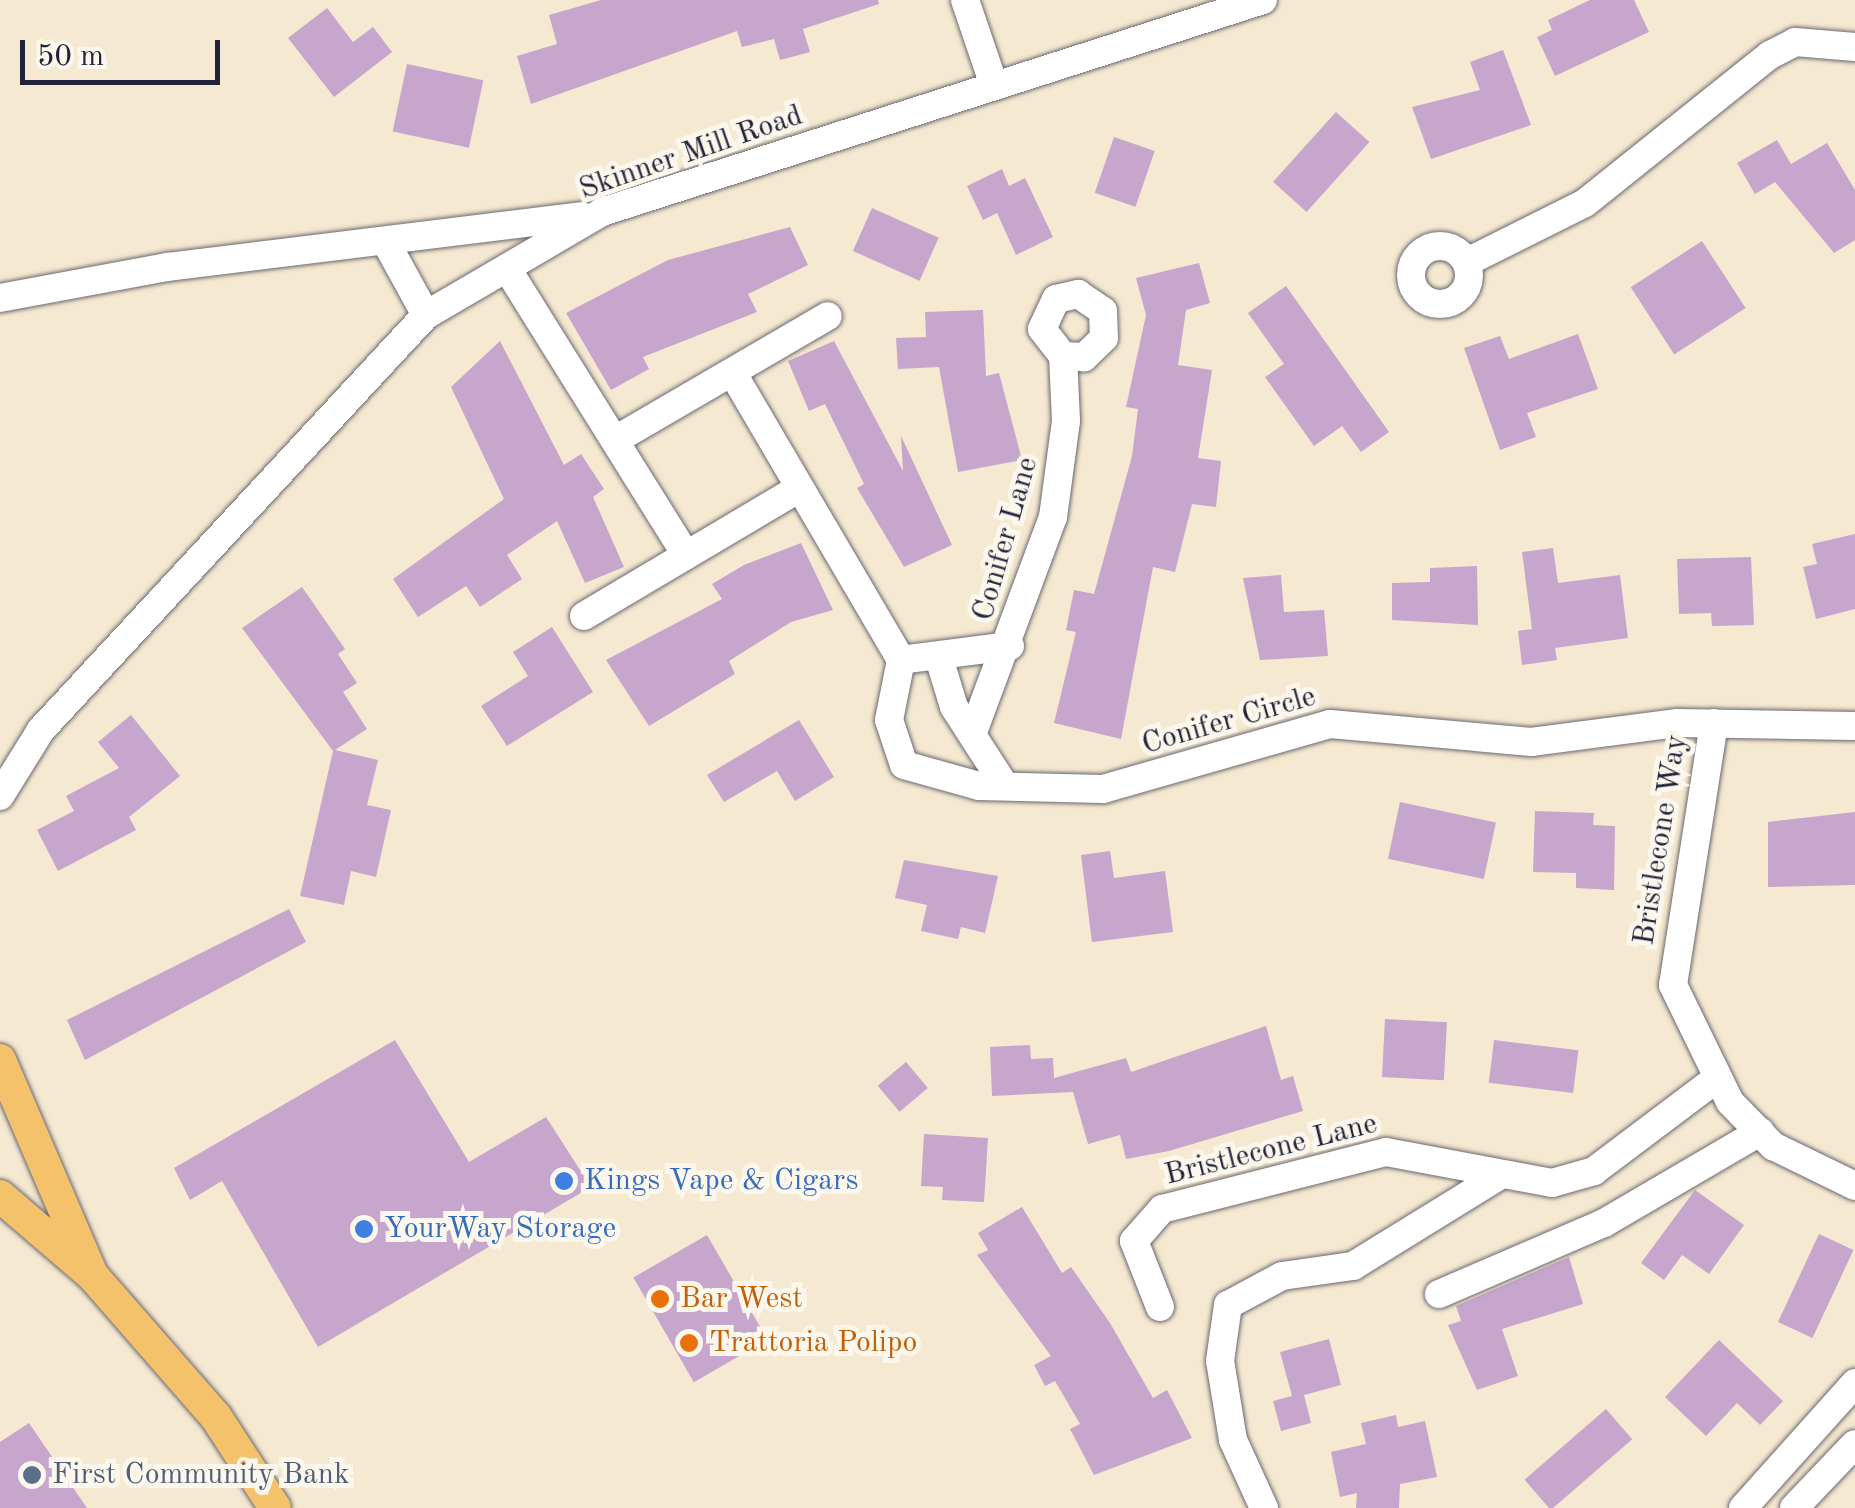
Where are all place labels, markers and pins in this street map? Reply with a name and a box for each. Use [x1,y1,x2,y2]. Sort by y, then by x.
place label: Kings Vape & Cigars [584,1163,858,1199]
marker: Kings Vape & Cigars [553,1170,575,1192]
place label: YourWay Storage [384,1211,616,1247]
marker: YourWay Storage [353,1218,375,1240]
place label: Bar West [680,1281,803,1317]
marker: Bar West [649,1288,671,1310]
place label: Trattoria Polipo [709,1325,917,1361]
marker: Trattoria Polipo [678,1332,700,1354]
place label: First Community Bank [52,1457,350,1493]
marker: First Community Bank [21,1464,43,1486]

